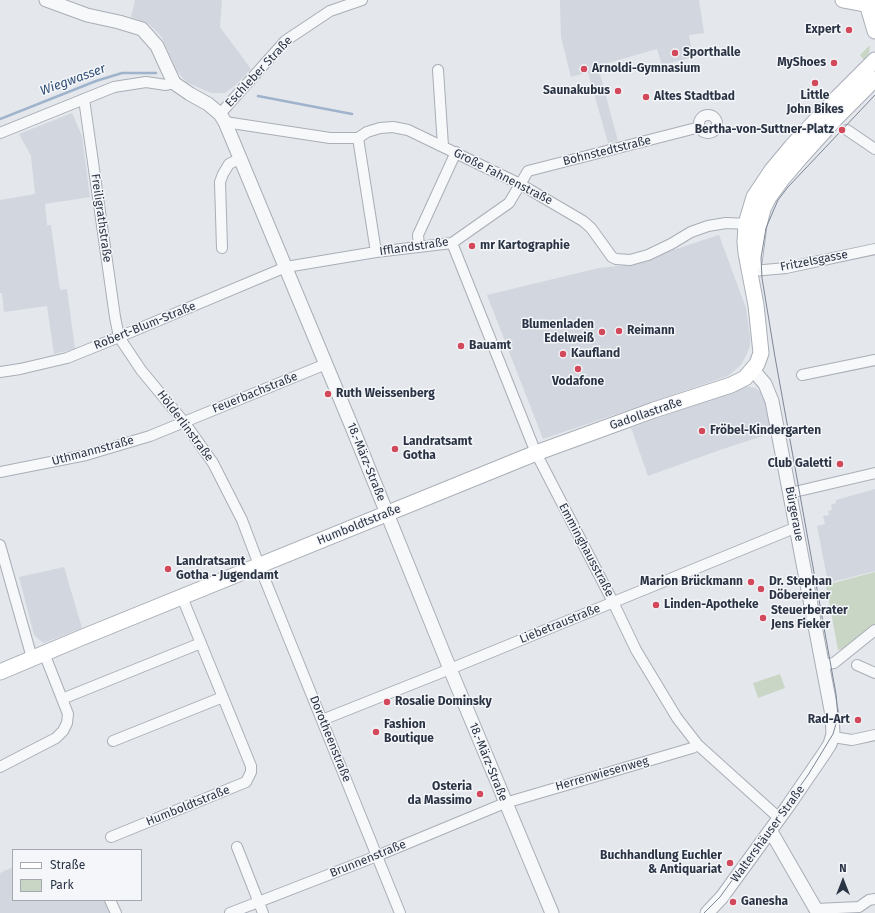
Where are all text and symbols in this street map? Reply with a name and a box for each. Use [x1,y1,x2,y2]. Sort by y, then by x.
place label: Expert [805,23,841,37]
marker: Expert [844,25,854,35]
street label: Eschleber Straße [223,34,295,110]
place label: Sporthalle [683,46,741,60]
marker: Sporthalle [670,48,680,58]
place label: MyShoes [777,56,826,70]
marker: MyShoes [829,58,839,68]
water label: Wiegwasser [38,61,108,99]
place label: Arnoldi-Gymnasium [592,62,700,76]
marker: Arnoldi-Gymnasium [579,64,589,74]
marker: Little John Bikes [810,78,820,88]
place label: Saunakubus [543,84,610,98]
marker: Saunakubus [613,86,623,96]
place label: Little John Bikes [786,89,844,117]
place label: Altes Stadtbad [654,90,735,104]
marker: Altes Stadtbad [641,92,651,102]
place label: Bertha-von-Suttner-Platz [695,123,834,137]
marker: Bertha-von-Suttner-Platz [837,125,847,135]
street label: Bohnstedtstraße [561,133,653,169]
street label: Große Fahnenstraße [451,146,555,208]
street label: Freiligrathstraße [88,173,114,263]
street label: Ifflandstraße [379,235,449,259]
place label: mr Kartographie [480,239,570,253]
marker: mr Kartographie [467,241,477,251]
street label: Fritzelsgasse [779,247,849,275]
street label: Robert-Blum-Straße [92,299,198,353]
place label: Blumenladen Edelweiß [522,318,594,346]
place label: Reimann [627,324,675,338]
marker: Reimann [614,326,624,336]
marker: Blumenladen Edelweiß [597,327,607,337]
place label: Bauamt [469,339,511,353]
marker: Bauamt [456,341,466,351]
place label: Kaufland [571,347,620,361]
marker: Kaufland [558,349,568,359]
marker: Vodafone [573,364,583,374]
street label: Feuerbachstraße [210,369,300,417]
place label: Vodafone [552,375,604,389]
place label: Ruth Weissenberg [336,387,435,401]
street label: Hölderlinstraße [154,388,216,464]
marker: Ruth Weissenberg [323,389,333,399]
street label: Gadollastraße [608,395,684,433]
street label: 18.-März-Straße [344,420,388,504]
place label: Fröbel-Kindergarten [710,424,821,438]
marker: Fröbel-Kindergarten [697,426,707,436]
street label: Uthmannstraße [50,433,136,469]
place label: Landratsamt Gotha [403,435,472,463]
marker: Landratsamt Gotha [390,444,400,454]
place label: Club Galetti [768,457,832,471]
marker: Club Galetti [835,459,845,469]
street label: Bürgeraue [782,485,806,543]
street label: Emminghausstraße [555,501,617,599]
street label: Humboldtstraße [315,502,403,548]
place label: Landratsamt Gotha - Jugendamt [176,555,279,583]
marker: Landratsamt Gotha - Jugendamt [163,564,173,574]
place label: Marion Brückmann [640,575,743,589]
place label: Dr. Stephan Döbereiner [769,575,832,603]
marker: Marion Brückmann [746,577,756,587]
marker: Dr. Stephan Döbereiner [756,584,766,594]
place label: Linden-Apotheke [664,598,758,612]
marker: Linden-Apotheke [651,600,661,610]
street label: Liebetraustraße [517,601,603,647]
place label: Steuerberater Jens Fieker [771,604,848,632]
marker: Steuerberater Jens Fieker [758,613,768,623]
street label: Dorotheenstraße [306,694,354,784]
place label: Rosalie Dominsky [395,695,492,709]
marker: Rosalie Dominsky [382,697,392,707]
place label: Rad-Art [808,713,850,727]
marker: Rad-Art [853,715,863,725]
place label: Fashion Boutique [384,718,434,746]
street label: 18.-März-Straße [466,720,510,804]
marker: Fashion Boutique [371,727,381,737]
street label: Herrenwiesenweg [554,754,650,794]
place label: Osteria da Massimo [407,780,472,808]
street label: Humboldtstraße [144,783,232,829]
street label: Waltershäuser Straße [728,783,808,885]
marker: Osteria da Massimo [475,789,485,799]
street label: Brunnenstraße [328,837,408,881]
legend [12,849,142,901]
place label: Buchhandlung Euchler & Antiquariat [600,849,722,877]
text: Straße [50,858,85,872]
marker: Buchhandlung Euchler & Antiquariat [725,858,735,868]
north arrow [823,861,863,901]
text: N [839,862,847,875]
text: Park [50,878,74,892]
place label: Ganesha [741,895,788,909]
marker: Ganesha [728,897,738,907]

